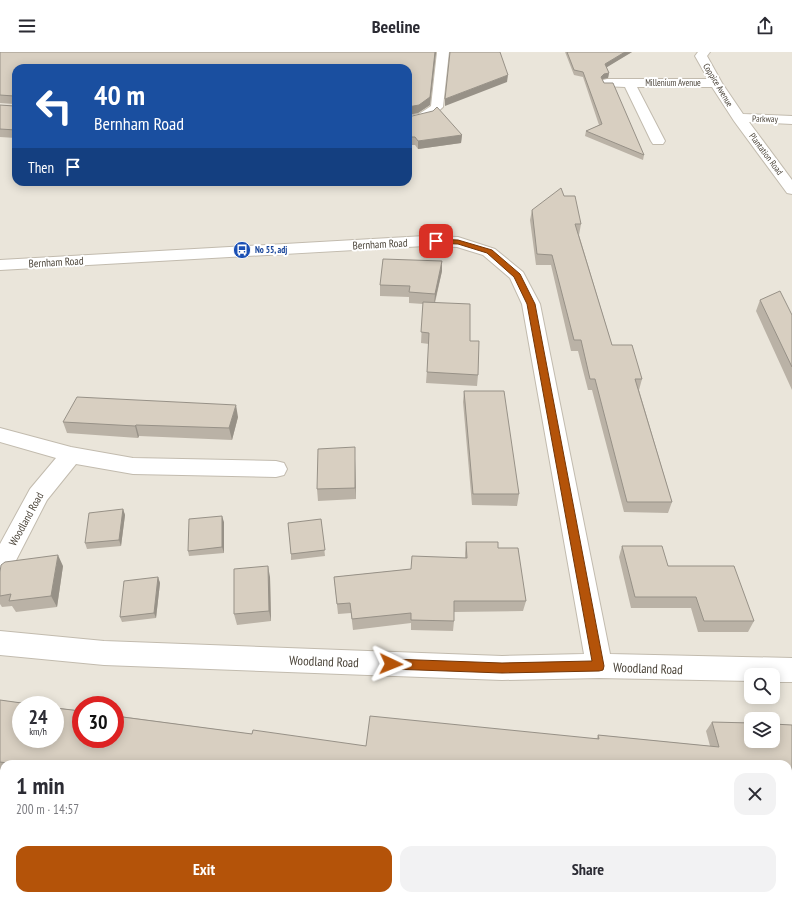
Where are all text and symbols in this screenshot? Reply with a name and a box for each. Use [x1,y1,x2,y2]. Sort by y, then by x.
icon: menu [16,15,38,37]
text: Beeline [372,15,420,38]
icon: share [754,15,776,37]
street label: Coppice Avenue [701,61,736,109]
text: 40 m [94,76,145,113]
street label: Millenium Avenue [645,77,701,88]
icon: left [28,80,80,132]
text: Bernham Road [94,112,184,135]
street label: Parkway [752,113,779,124]
street label: Plantation Road [747,131,786,177]
icon: arrive [62,156,84,178]
text: Then [28,158,54,177]
pin [419,224,453,258]
icon: arrive [425,230,447,252]
street label: Bernham Road [352,236,408,252]
bus stop icon: No 55, adj [232,240,252,260]
place label: No 55, adj [255,244,287,255]
street label: Bernham Road [28,254,84,270]
street label: Woodland Road [6,490,47,548]
position arrow [370,643,412,685]
street label: Woodland Road [289,652,359,671]
street label: Woodland Road [613,659,683,678]
map controls [744,668,780,748]
button: search [744,668,780,704]
speed limit sign: 30 [72,696,124,748]
text: 24 [28,704,48,730]
button: layers [744,712,780,748]
text: km/h [29,725,47,738]
text: 1 min [16,770,64,801]
button: close [734,773,776,815]
text: 200 m · 14:57 [16,801,79,818]
button: Exit [16,846,392,892]
button: Share [400,846,776,892]

